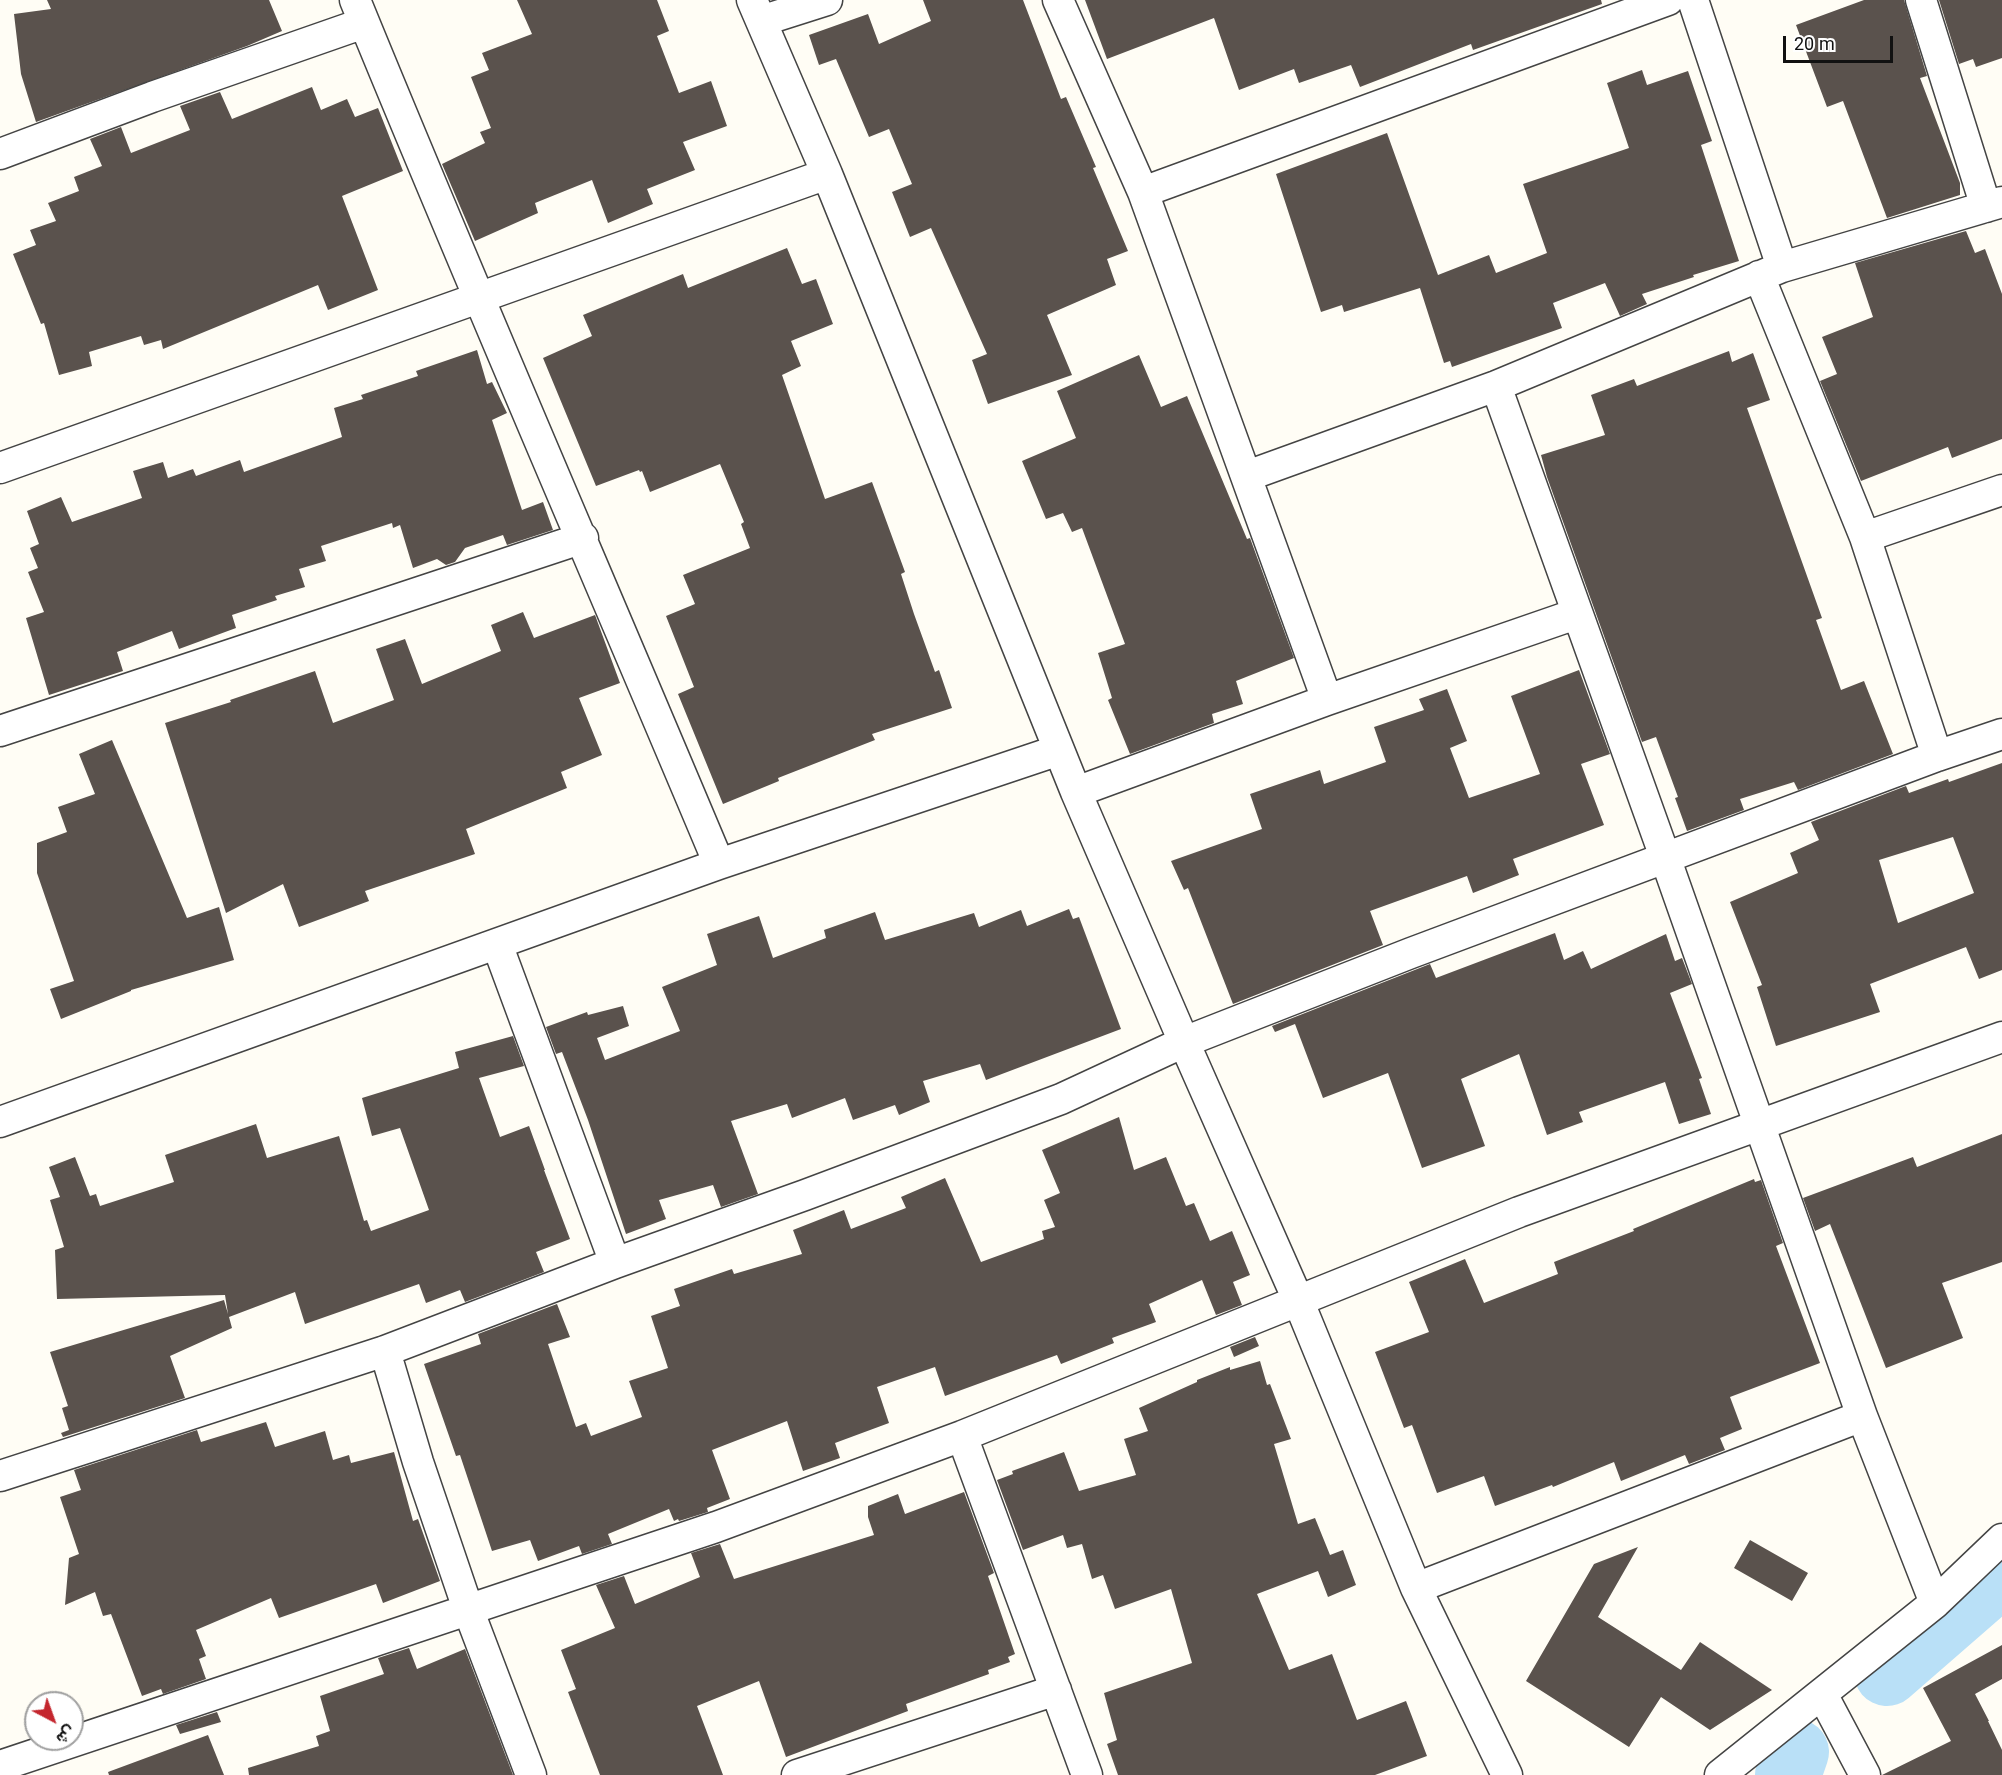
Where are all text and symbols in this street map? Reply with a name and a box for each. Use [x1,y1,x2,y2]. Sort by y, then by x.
scale bar [1786,24,1896,62]
text: 20 m [1794,32,1835,60]
north arrow [24,1691,84,1751]
text: ش [49,1718,80,1749]

